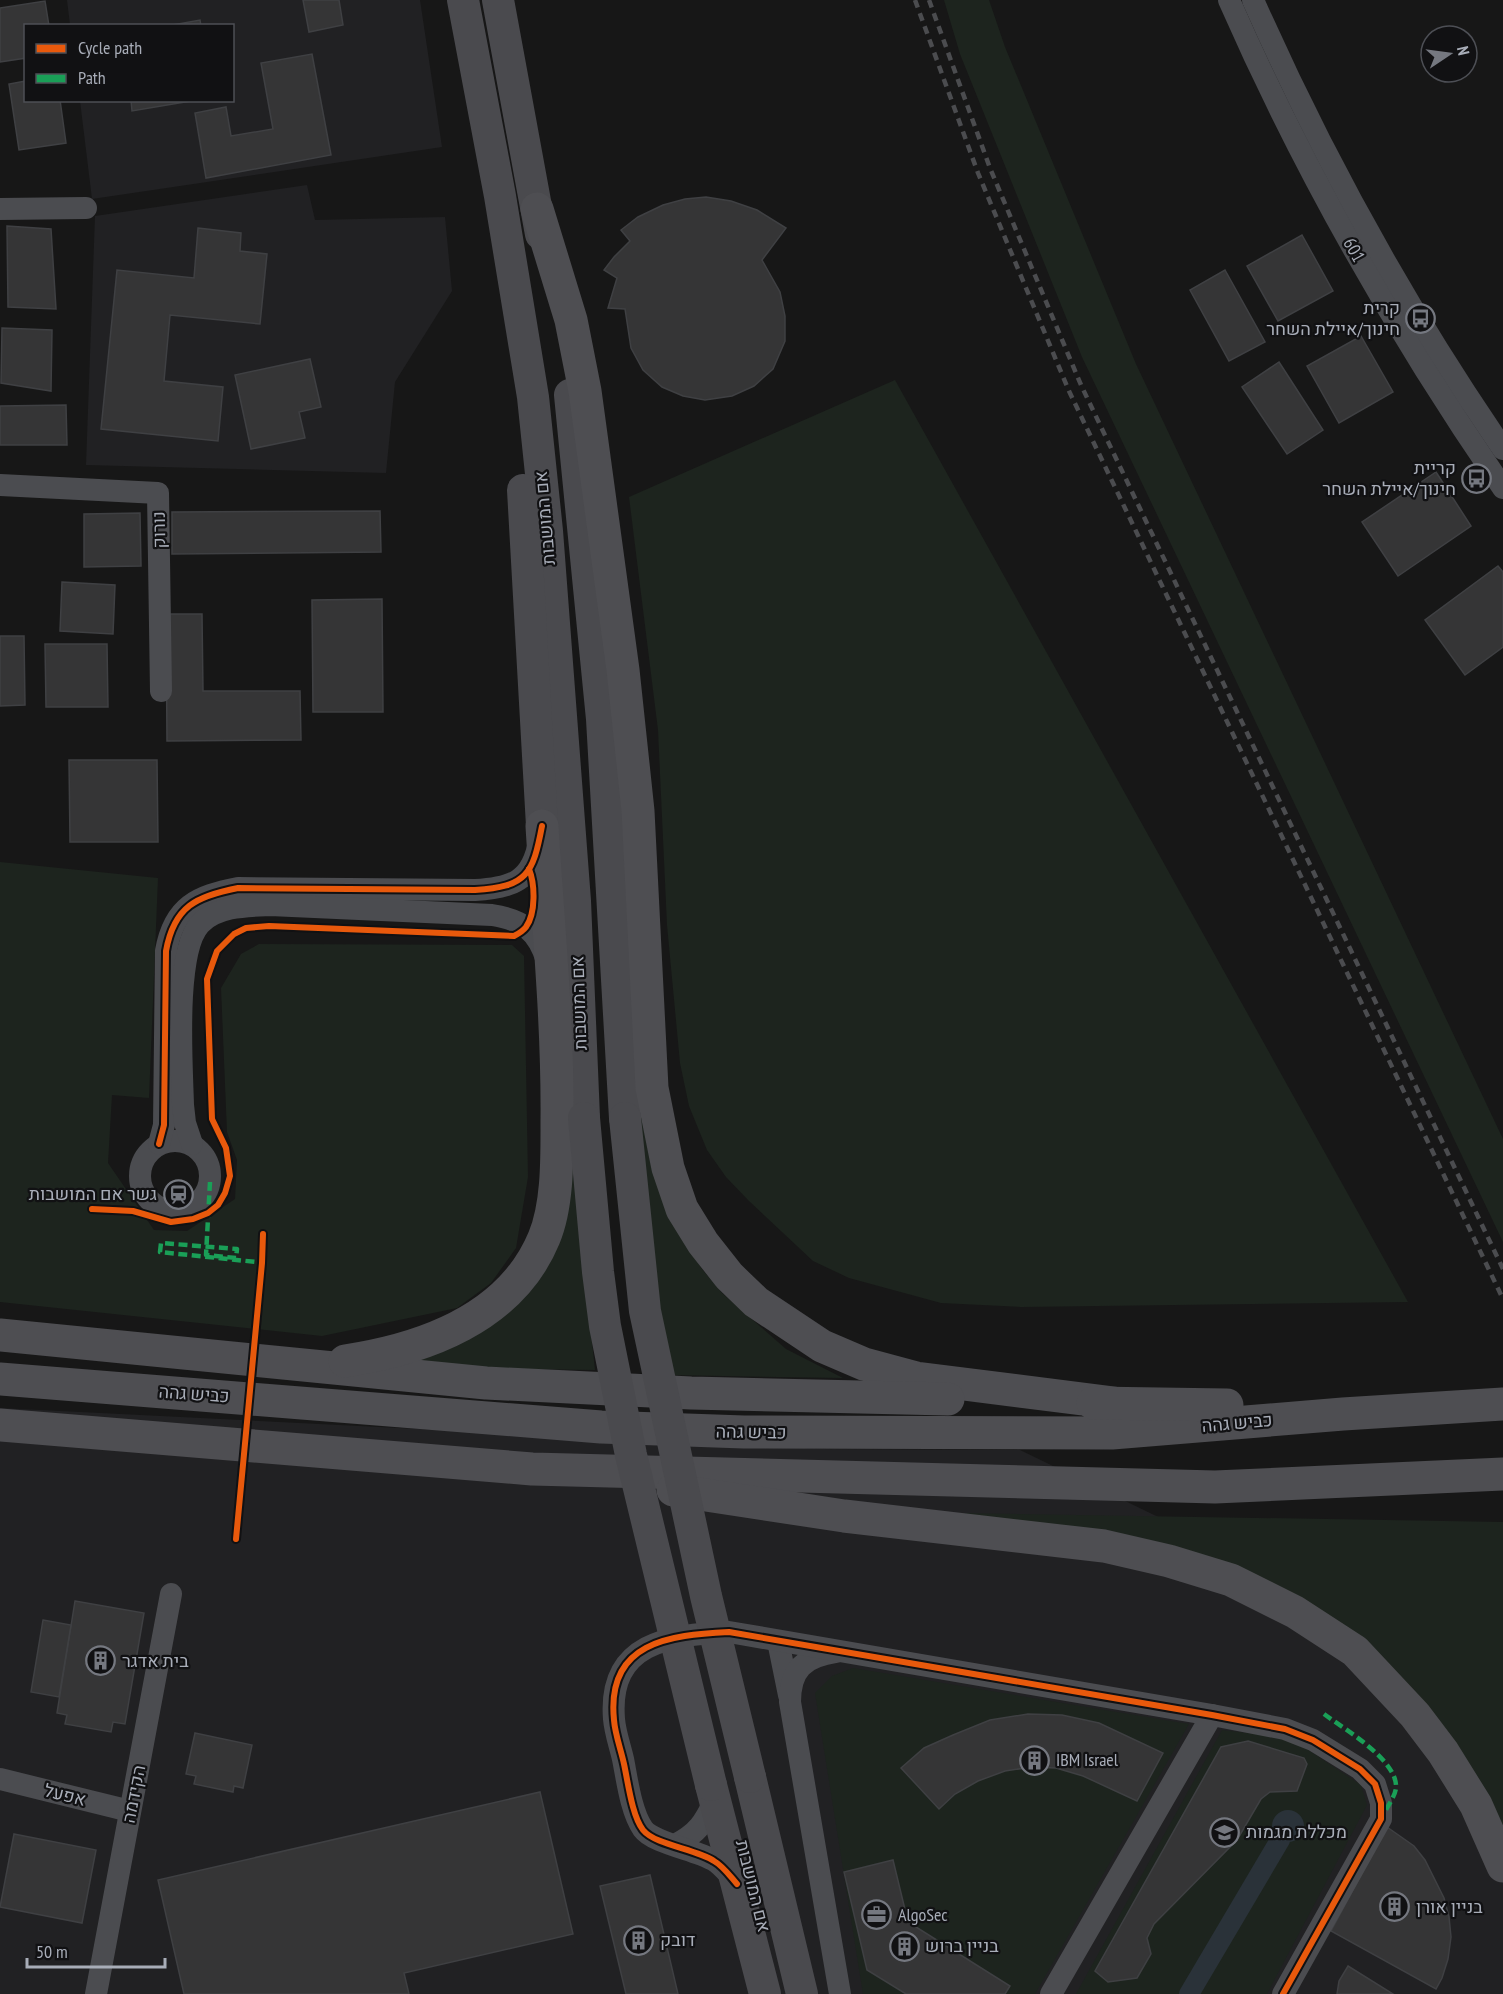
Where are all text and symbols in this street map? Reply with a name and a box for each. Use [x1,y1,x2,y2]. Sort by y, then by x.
legend [24,24,234,102]
north arrow [1419,24,1479,84]
text: Cycle path [78,36,142,59]
text: N [1453,44,1474,57]
text: Path [78,66,106,89]
street label: 601 [1338,234,1370,266]
place label: קרית חינוך/איילת השחר [1266,296,1400,340]
bus stop icon: קרית חינוך/איילת השחר [1405,302,1437,334]
place label: קריית חינוך/איילת השחר [1322,456,1456,500]
bus stop icon: קריית חינוך/איילת השחר [1461,462,1493,494]
street label: אם המושבות [529,470,560,566]
street label: נורוק [147,511,170,549]
street label: אם המושבות [565,955,592,1051]
station icon: גשר אם המושבות [162,1178,194,1210]
place label: גשר אם המושבות [29,1182,157,1205]
street label: כביש גהה [158,1380,230,1407]
street label: כביש גהה [1201,1408,1273,1437]
street label: כביש גהה [715,1419,787,1444]
building icon: בית אדגר [85,1645,117,1677]
place label: בית אדגר [122,1649,189,1672]
building icon: IBM Israel [1019,1744,1051,1776]
place label: IBM Israel [1056,1748,1119,1771]
street label: הקידמה [117,1763,150,1825]
street label: אפעל [42,1778,89,1811]
school or university icon: מכללת מגמות [1209,1816,1241,1848]
place label: מכללת מגמות [1246,1820,1347,1843]
street label: אם המושבות [731,1837,776,1934]
building icon: בניין אורן [1379,1891,1411,1923]
place label: בניין אורן [1416,1895,1483,1918]
office icon: AlgoSec [861,1899,893,1931]
place label: AlgoSec [898,1903,948,1926]
building icon: דובק [623,1924,655,1956]
place label: דובק [660,1928,695,1951]
building icon: בניין ברוש [888,1930,920,1962]
scale bar [27,1931,165,1969]
place label: בניין ברוש [925,1934,999,1957]
text: 50 m [36,1940,68,1963]

